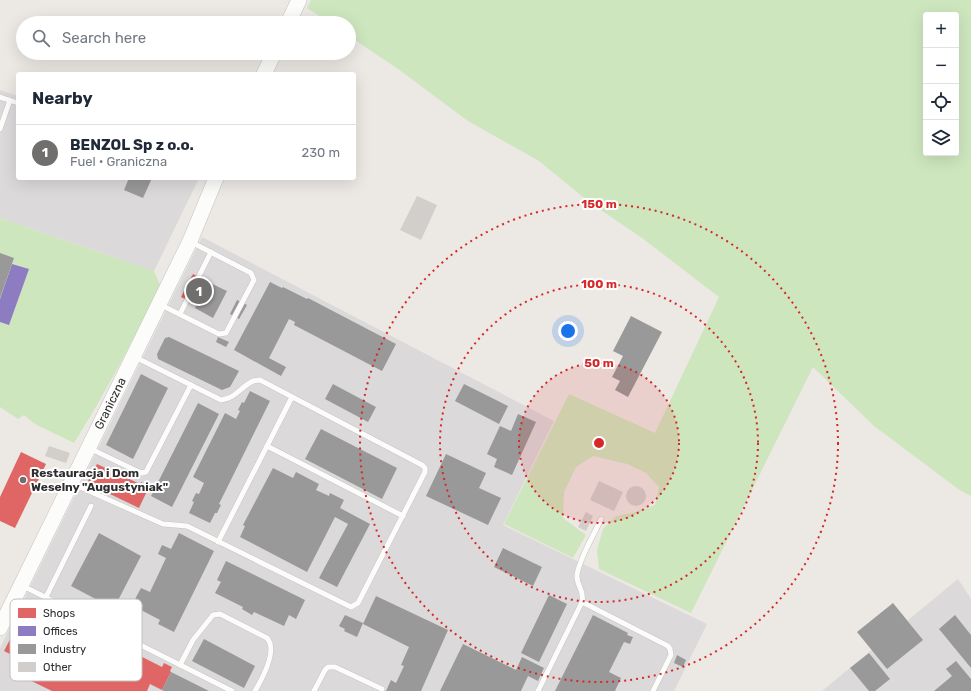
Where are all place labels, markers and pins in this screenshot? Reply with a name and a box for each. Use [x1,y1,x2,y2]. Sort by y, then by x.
pin: 1 [186,276,212,306]
centre of rings [592,436,606,450]
place label: Restauracja i Dom Weselny "Augustyniak" [31,466,168,494]
marker: Restauracja i Dom Weselny "Augustyniak" [18,475,28,485]

